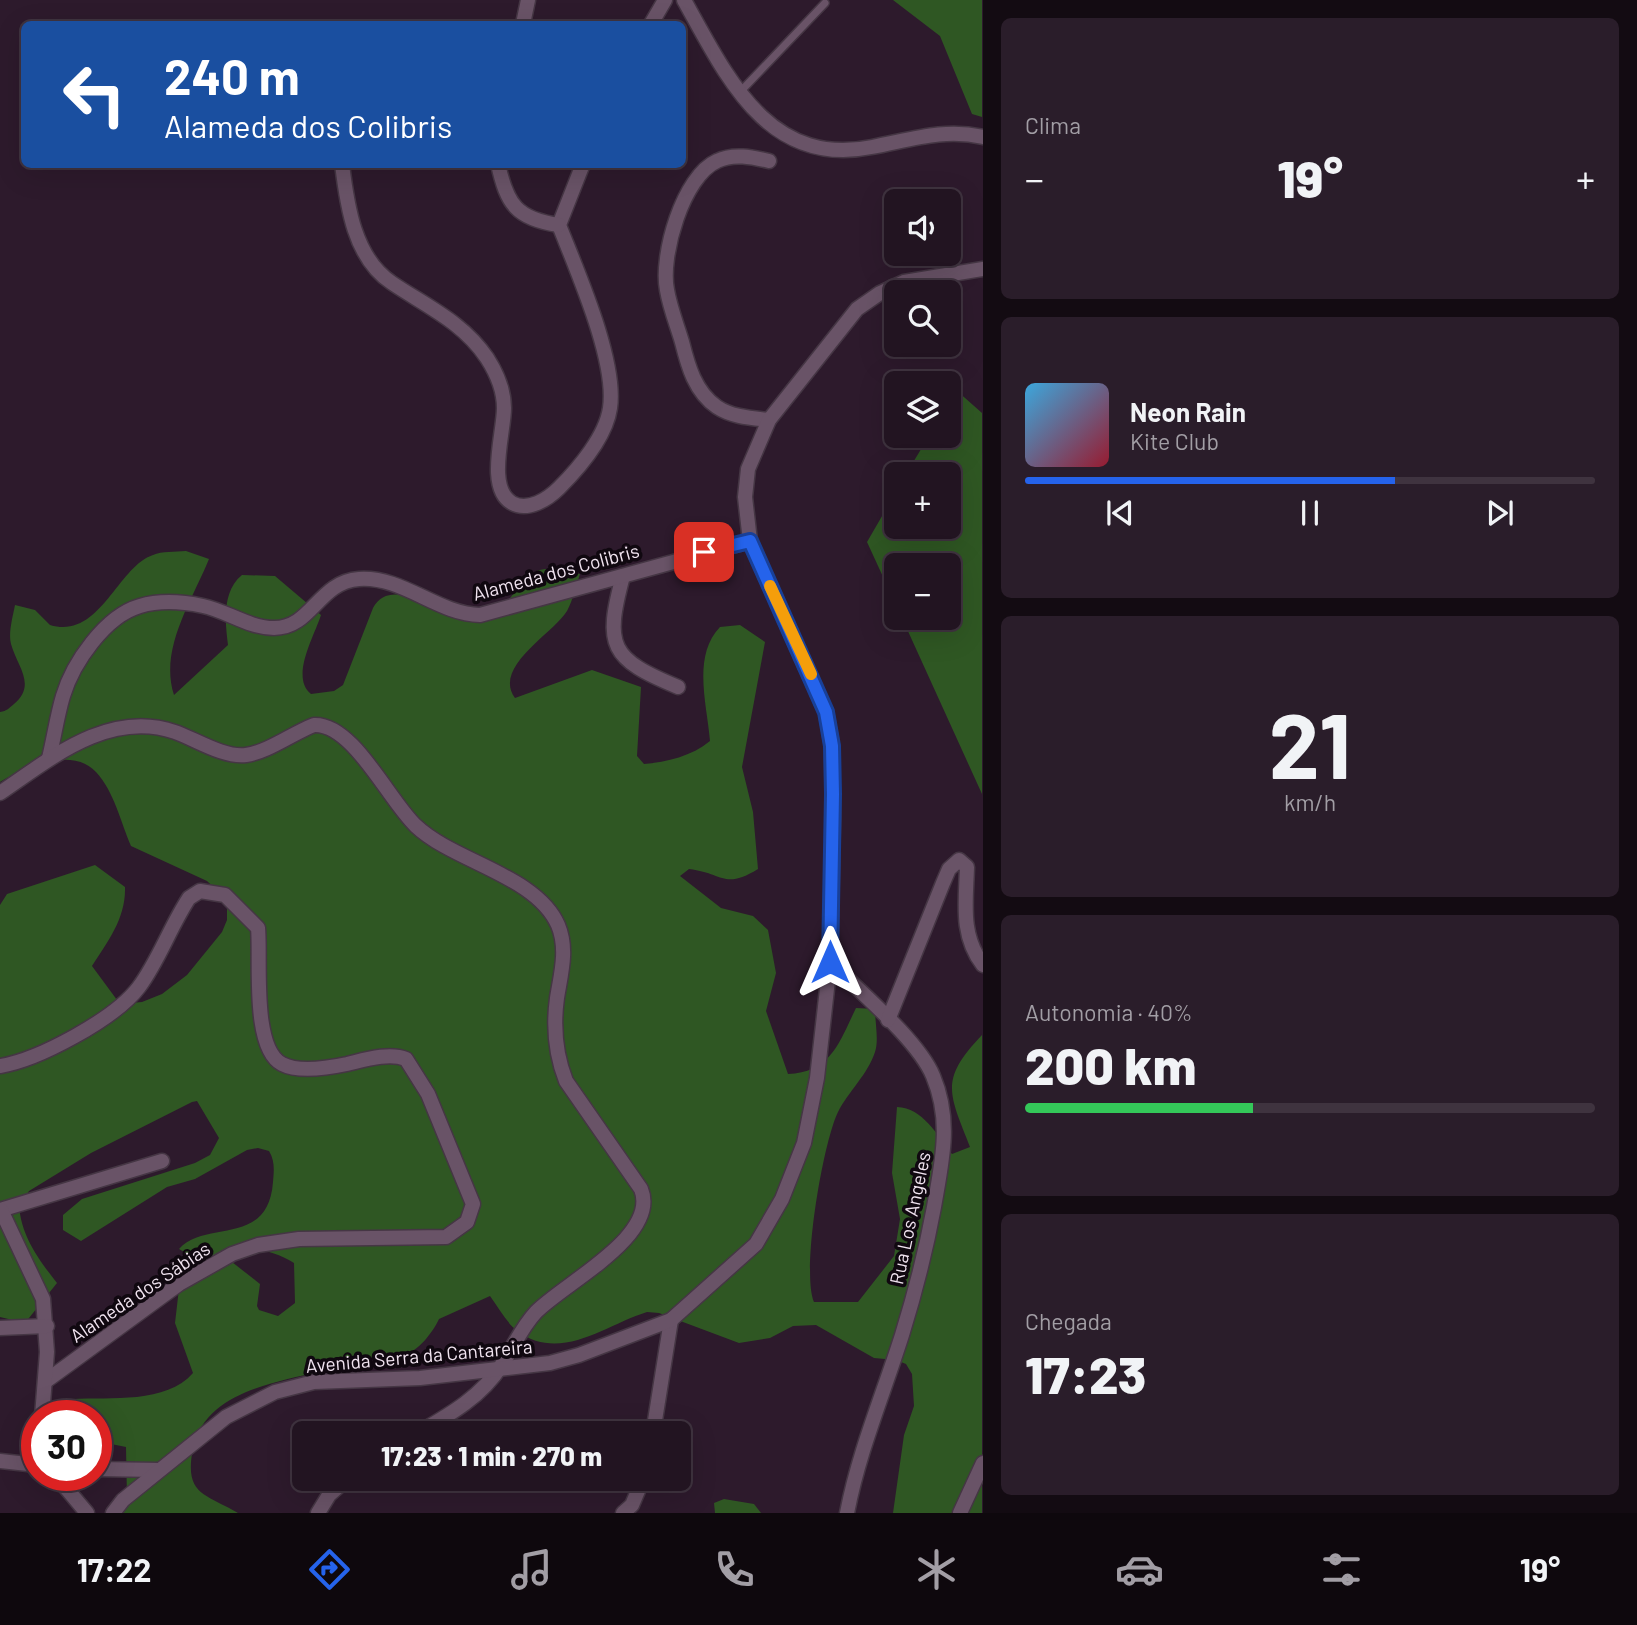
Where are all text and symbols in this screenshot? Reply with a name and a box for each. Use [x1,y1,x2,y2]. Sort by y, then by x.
text: 240 m [164,46,300,105]
icon: left [49,49,140,140]
text: Alameda dos Colibris [164,106,452,144]
text: Clima [1025,111,1081,139]
text: 19° [1277,146,1343,208]
text: − [1025,155,1044,201]
text: + [1576,155,1595,201]
map controls [884,189,961,630]
button: sound [884,189,961,266]
button: search [884,280,961,357]
button: layers [884,371,961,448]
text: Neon Rain [1130,396,1246,427]
text: Kite Club [1130,427,1219,455]
button: + [884,462,961,539]
icon: previous [1101,494,1139,532]
icon: pause [1291,494,1329,532]
icon: next [1481,494,1519,532]
pin [674,522,734,582]
icon: arrive [685,533,723,571]
street label: Alameda dos Colibris [470,538,642,605]
button: − [884,553,961,630]
text: 21 [1269,688,1351,797]
text: km/h [1284,788,1336,816]
position arrow [793,925,867,999]
text: Autonomia · 40% [1025,998,1192,1026]
text: 200 km [1025,1033,1196,1095]
street label: Rua Los Angeles [884,1150,935,1286]
street label: Alameda dos Sábias [65,1236,214,1347]
text: Chegada [1025,1307,1112,1335]
street label: Avenida Serra da Cantareira [305,1334,533,1377]
text: 17:23 [1025,1342,1146,1404]
speed limit sign: 30 [21,1400,112,1491]
text: 17:23 · 1 min · 270 m [381,1440,602,1471]
icon: directions [305,1545,354,1594]
icon: music [507,1545,556,1594]
icon: phone [710,1545,759,1594]
icon: climate [912,1545,961,1594]
icon: car [1115,1545,1164,1594]
icon: filters [1317,1545,1366,1594]
text: 17:22 [77,1550,151,1588]
text: 19° [1520,1550,1560,1588]

